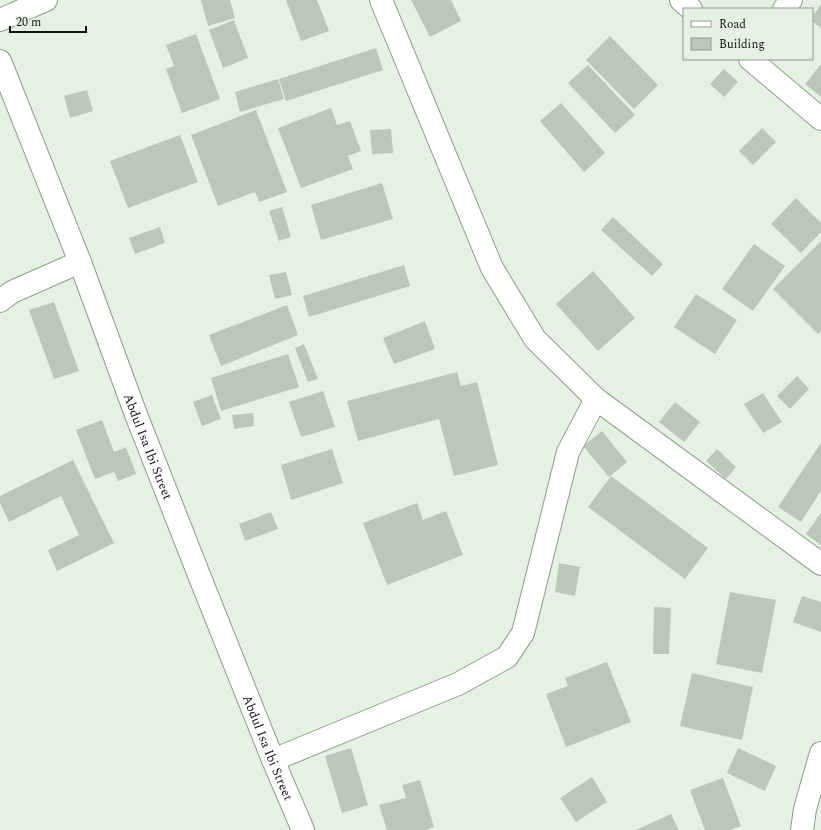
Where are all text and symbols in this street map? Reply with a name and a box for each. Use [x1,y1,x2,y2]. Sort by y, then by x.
scale bar [10,8,86,34]
legend [683,8,813,60]
text: 20 m [16,13,41,32]
text: Road [719,15,746,34]
text: Building [719,35,765,54]
street label: Abdul Isa Ibi Street [118,391,178,503]
street label: Abdul Isa Ibi Street [237,692,298,804]

